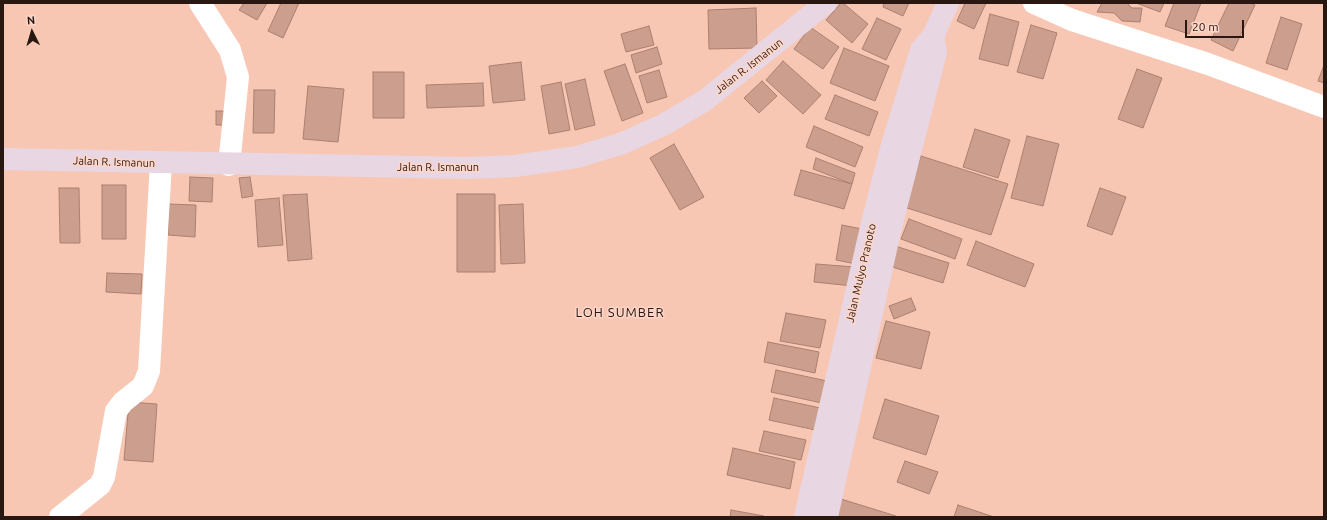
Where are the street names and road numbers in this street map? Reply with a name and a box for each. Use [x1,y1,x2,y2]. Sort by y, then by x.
street label: Jalan R. Ismanun [713,35,785,97]
street label: Jalan R. Ismanun [73,154,155,170]
street label: Jalan R. Ismanun [397,160,479,174]
street label: Jalan Mulyo Pranoto [843,222,879,324]

